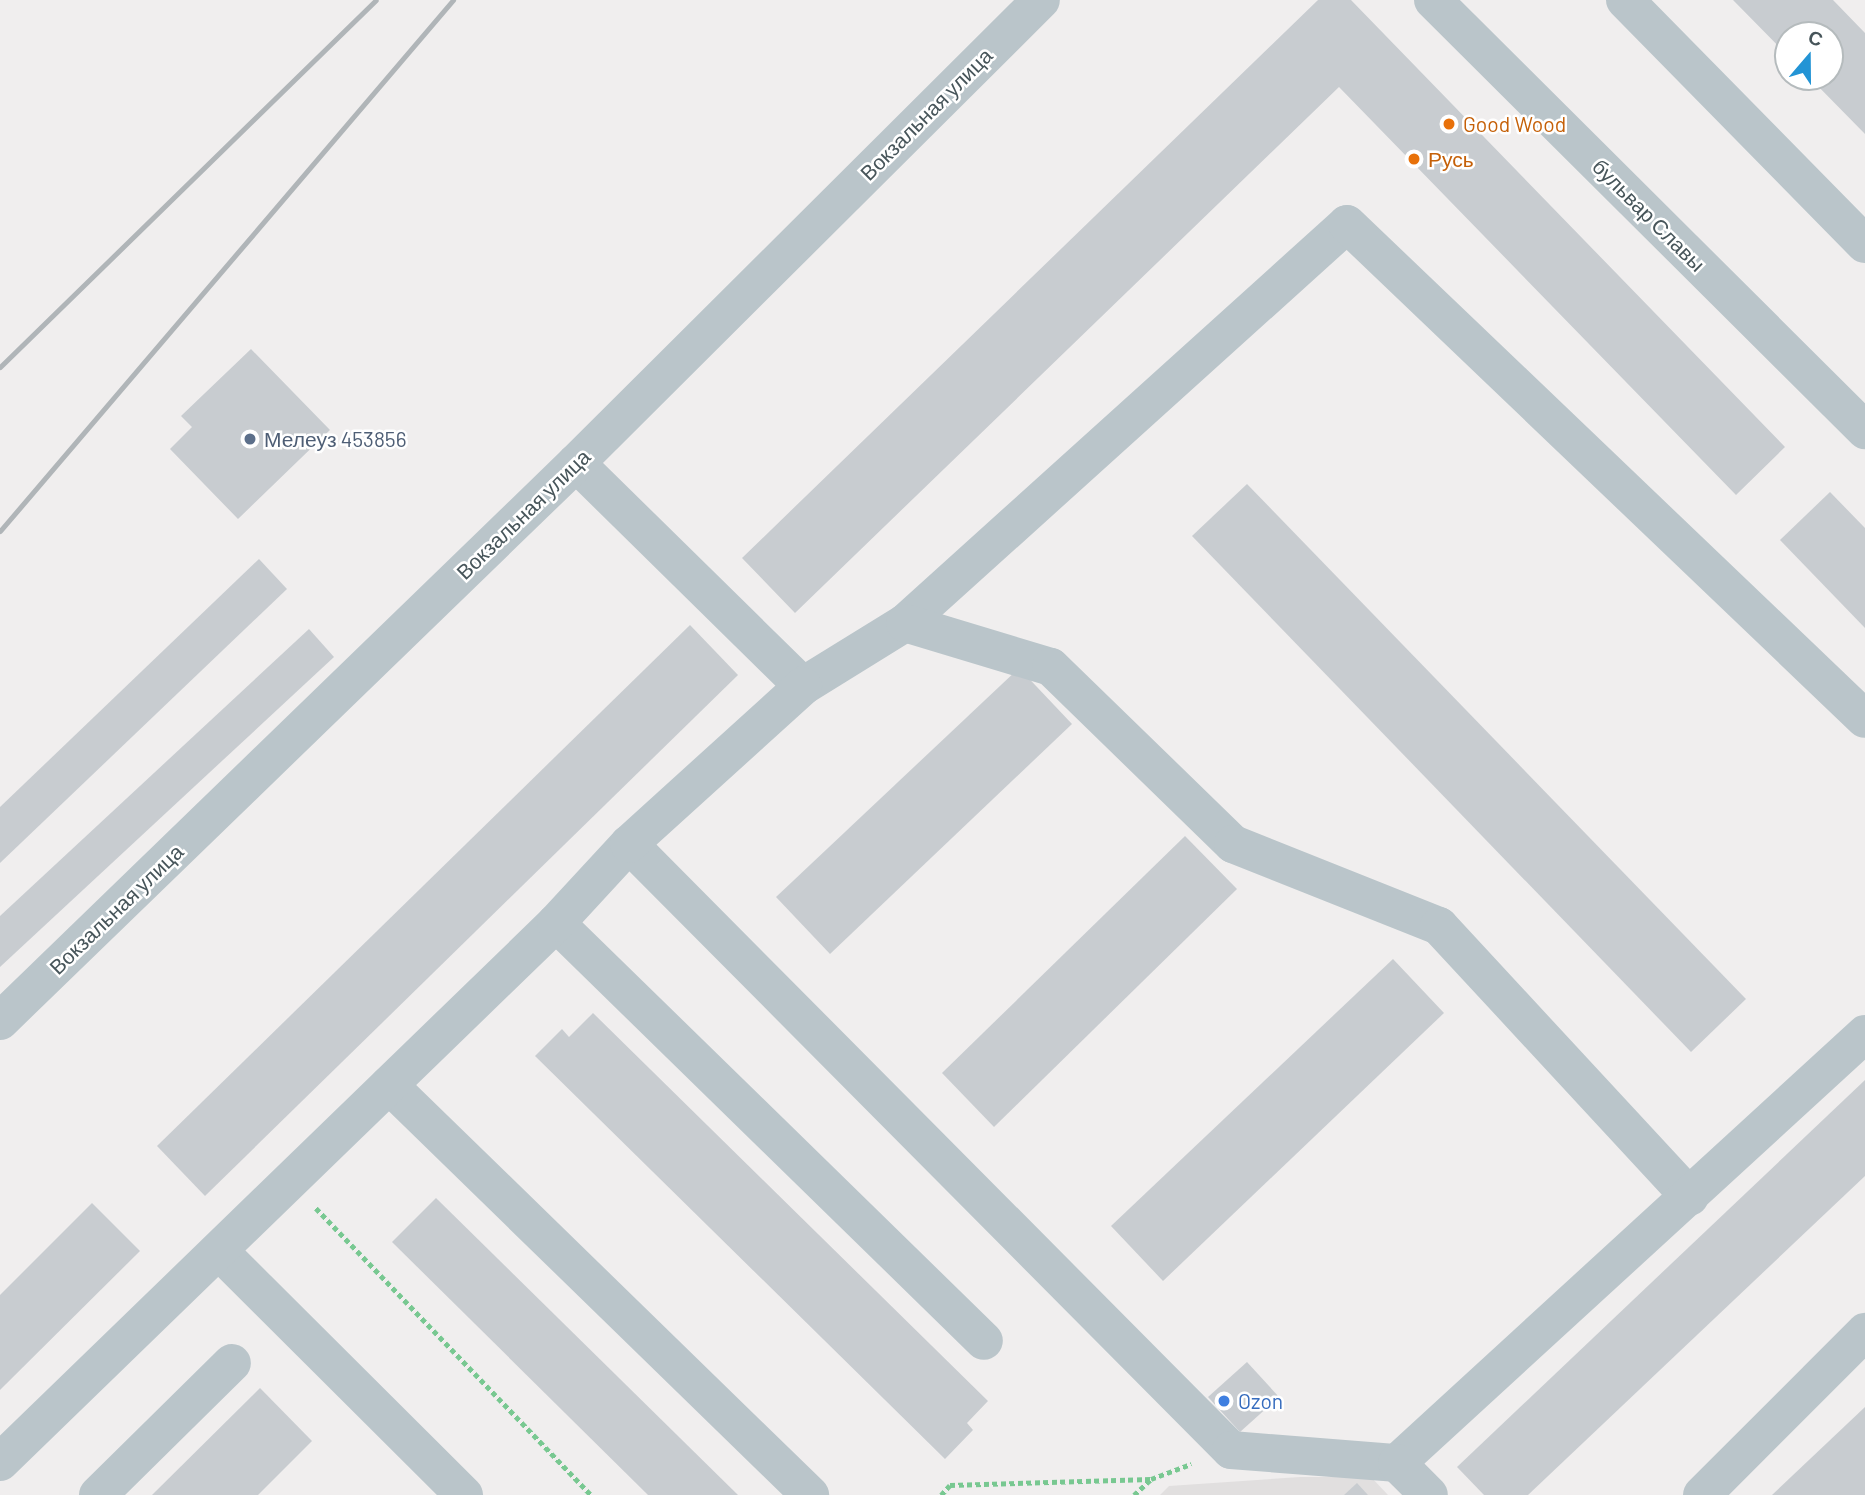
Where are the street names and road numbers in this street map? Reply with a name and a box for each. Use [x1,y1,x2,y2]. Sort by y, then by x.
street label: Вокзальная улица [855,43,997,185]
street label: бульвар Славы [1588,154,1710,276]
street label: Вокзальная улица [451,444,595,584]
street label: Вокзальная улица [44,839,188,979]

